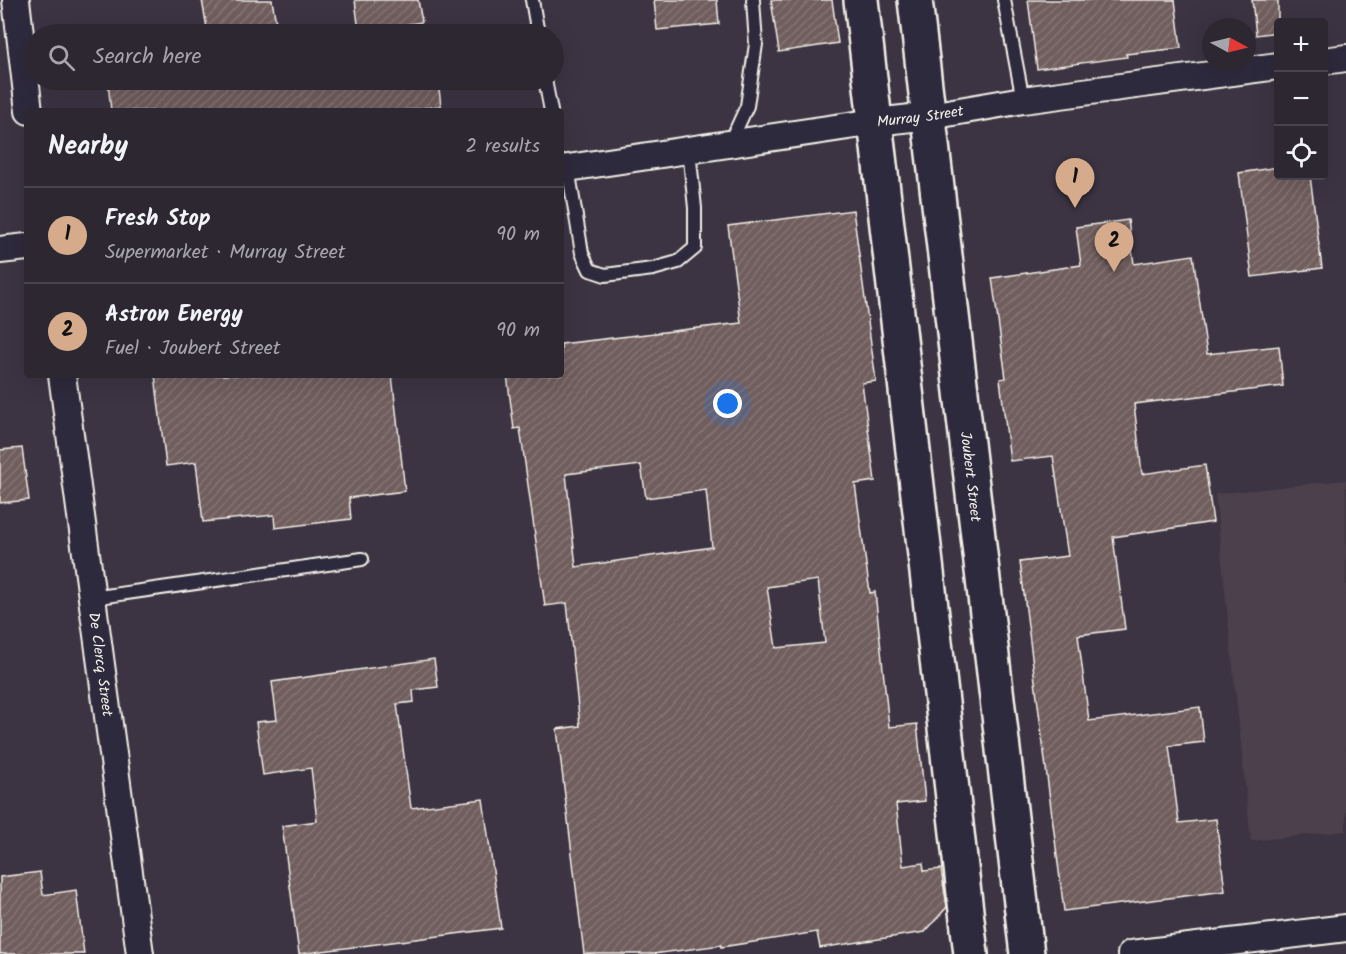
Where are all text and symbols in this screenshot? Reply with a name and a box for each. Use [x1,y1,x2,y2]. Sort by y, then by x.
north arrow [1202,18,1256,72]
map controls [1274,18,1328,180]
button: + [1274,18,1328,72]
search box [24,24,564,90]
text: Search here [93,40,201,75]
icon: search [45,41,78,74]
button: − [1274,72,1328,126]
street label: Murray Street [876,99,966,135]
text: Nearby [48,126,128,168]
button: locate [1274,126,1328,180]
text: 2 results [465,131,540,163]
pin: 1 [1056,158,1094,208]
text: Fresh Stop [105,202,211,237]
text: 1 [64,219,71,251]
text: 90 m [496,219,540,251]
pin: 2 [1094,222,1134,272]
text: Supermarket · Murray Street [105,237,345,269]
text: Astron Energy [105,298,243,333]
text: 2 [62,315,73,347]
text: 90 m [496,315,540,347]
text: Fuel · Joubert Street [105,333,280,365]
your location [713,389,742,418]
street label: Joubert Street [953,430,987,523]
street label: De Clercq Street [81,611,119,718]

